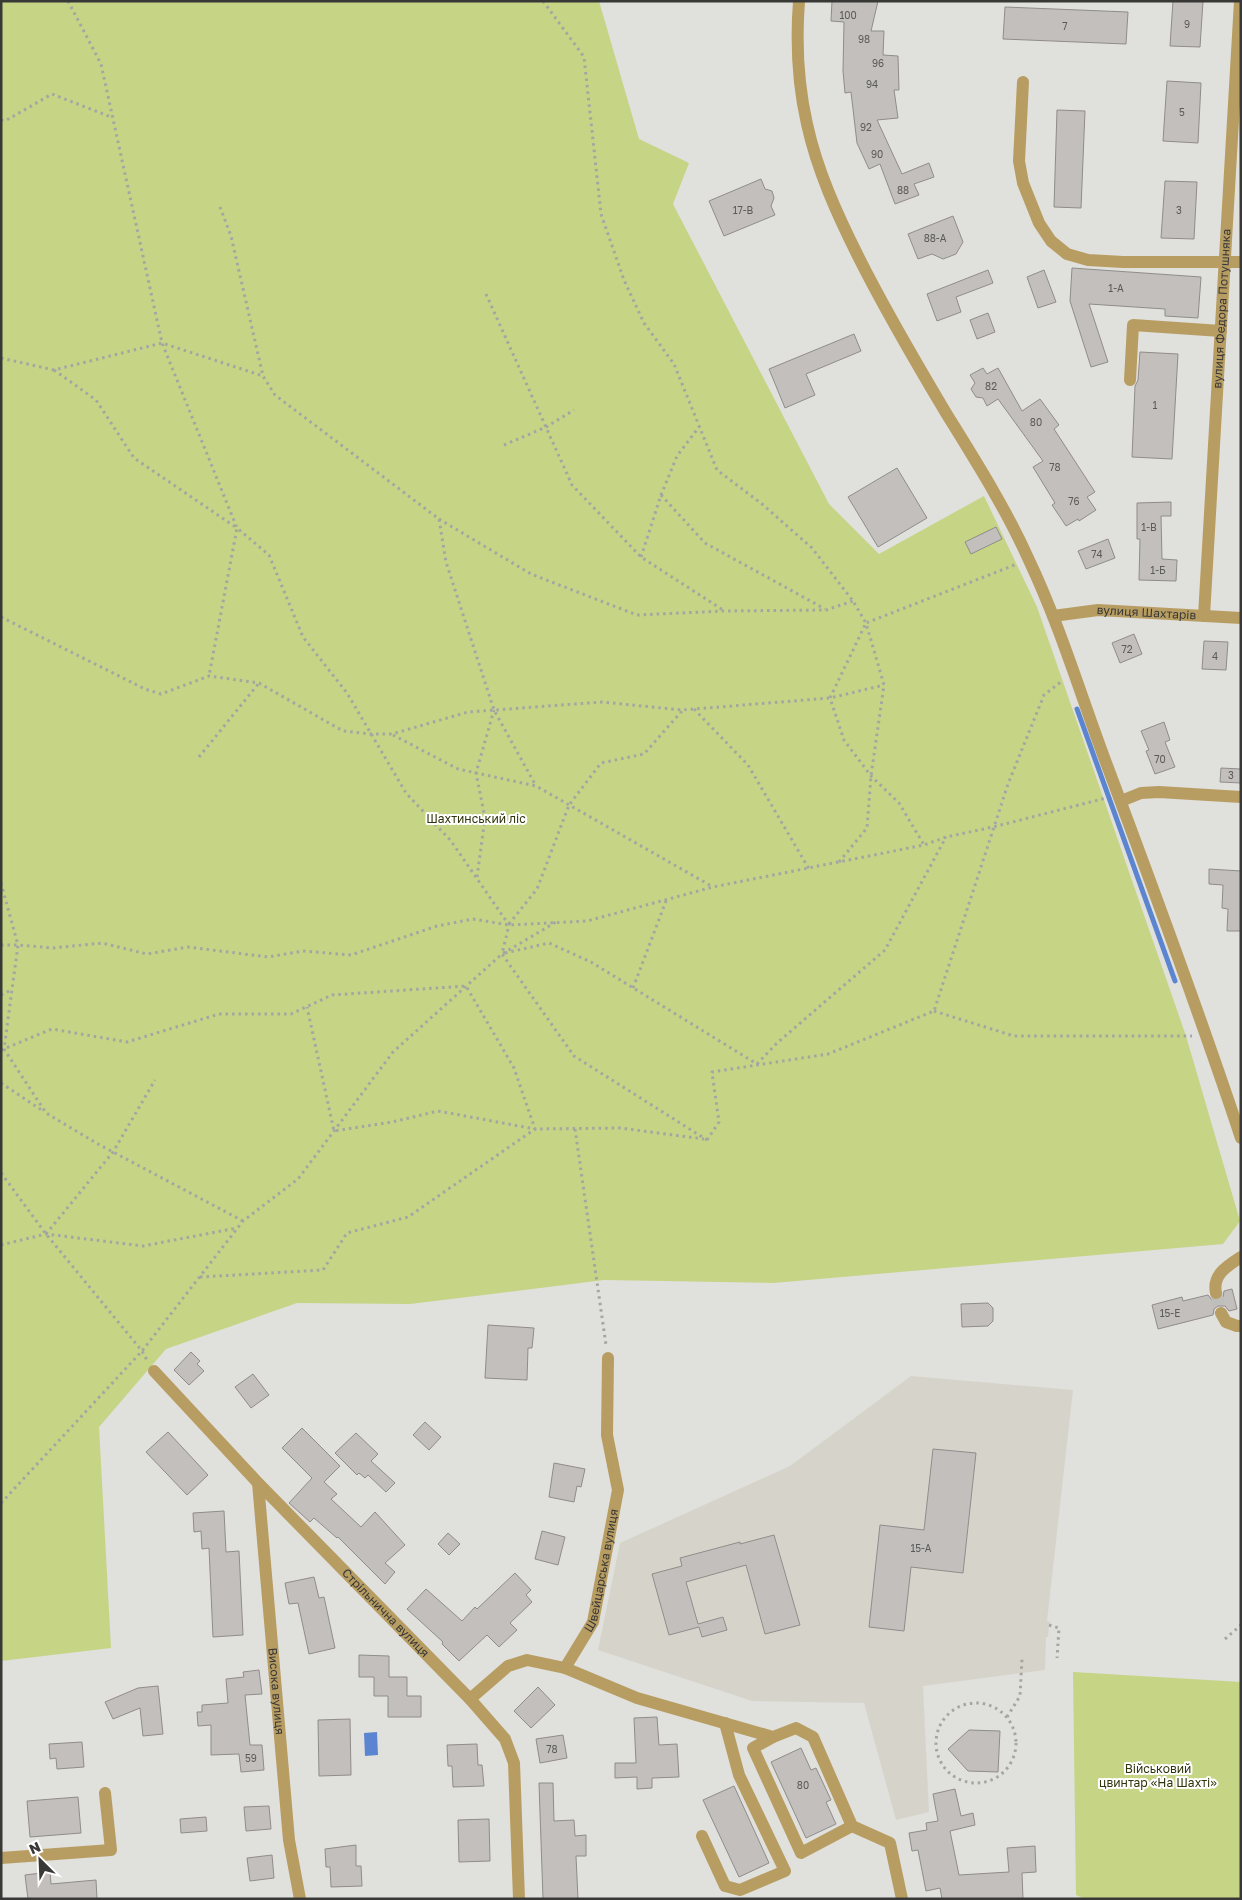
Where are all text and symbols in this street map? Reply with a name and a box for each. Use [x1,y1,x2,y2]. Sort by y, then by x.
house number: 100 [839,9,857,21]
house number: 9 [1184,18,1190,30]
house number: 7 [1062,20,1068,32]
house number: 98 [858,33,870,45]
house number: 96 [872,57,884,69]
house number: 94 [866,78,878,90]
house number: 5 [1179,106,1185,118]
house number: 92 [860,121,872,133]
house number: 90 [871,148,883,160]
house number: 88 [897,184,909,196]
house number: 17-В [733,204,754,216]
house number: 3 [1176,204,1182,216]
street label: вулиця Федора Потушняка [1209,228,1234,389]
house number: 88-А [924,232,947,244]
house number: 1-А [1108,282,1124,294]
house number: 82 [985,380,997,392]
house number: 1 [1153,399,1158,411]
house number: 80 [1030,416,1042,428]
house number: 78 [1049,461,1061,473]
house number: 76 [1068,495,1080,507]
house number: 1-В [1141,521,1157,533]
house number: 74 [1091,548,1103,560]
house number: 1-Б [1150,564,1166,576]
street label: вулиця Шахтарів [1096,602,1197,622]
house number: 72 [1121,643,1133,655]
house number: 4 [1212,650,1218,662]
house number: 70 [1154,753,1166,765]
house number: 3 [1228,769,1234,781]
park label: Шахтинський ліс [426,811,526,826]
house number: 15-Е [1160,1307,1180,1319]
street label: Швейцарська вулиця [581,1508,621,1635]
house number: 15-А [910,1542,932,1554]
street label: Стрільнична вулиця [339,1565,433,1660]
street label: Висока вулиця [265,1647,288,1735]
house number: 78 [546,1743,558,1755]
house number: 59 [245,1752,257,1764]
park label: Військовий цвинтар «На Шахті» [1099,1761,1217,1790]
house number: 80 [797,1779,809,1791]
north arrow [15,1835,65,1885]
text: N [26,1838,43,1858]

